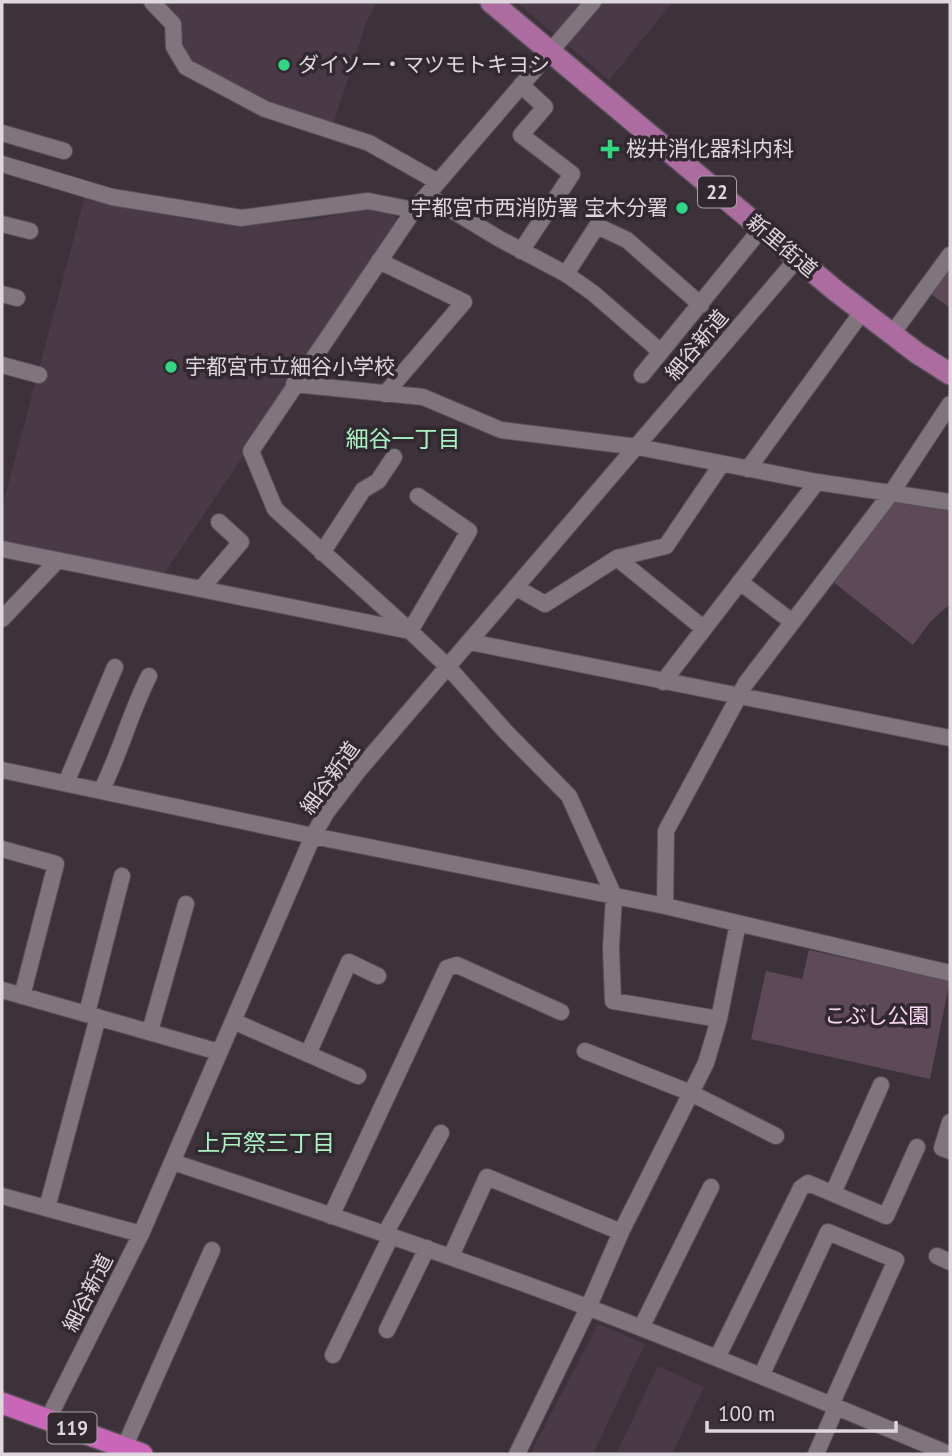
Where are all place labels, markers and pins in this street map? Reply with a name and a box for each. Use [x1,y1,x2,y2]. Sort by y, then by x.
place label: ダイソー・マツモトキヨシ [298,51,550,78]
marker: ダイソー・マツモトキヨシ [276,57,292,73]
place label: 桜井消化器科内科 [626,135,794,162]
marker: 桜井消化器科内科 [600,139,620,159]
place label: 宇都宮市西消防署 宝木分署 [410,194,668,221]
marker: 宇都宮市西消防署 宝木分署 [674,200,690,216]
place label: 宇都宮市立細谷小学校 [185,353,395,380]
marker: 宇都宮市立細谷小学校 [163,359,179,375]

